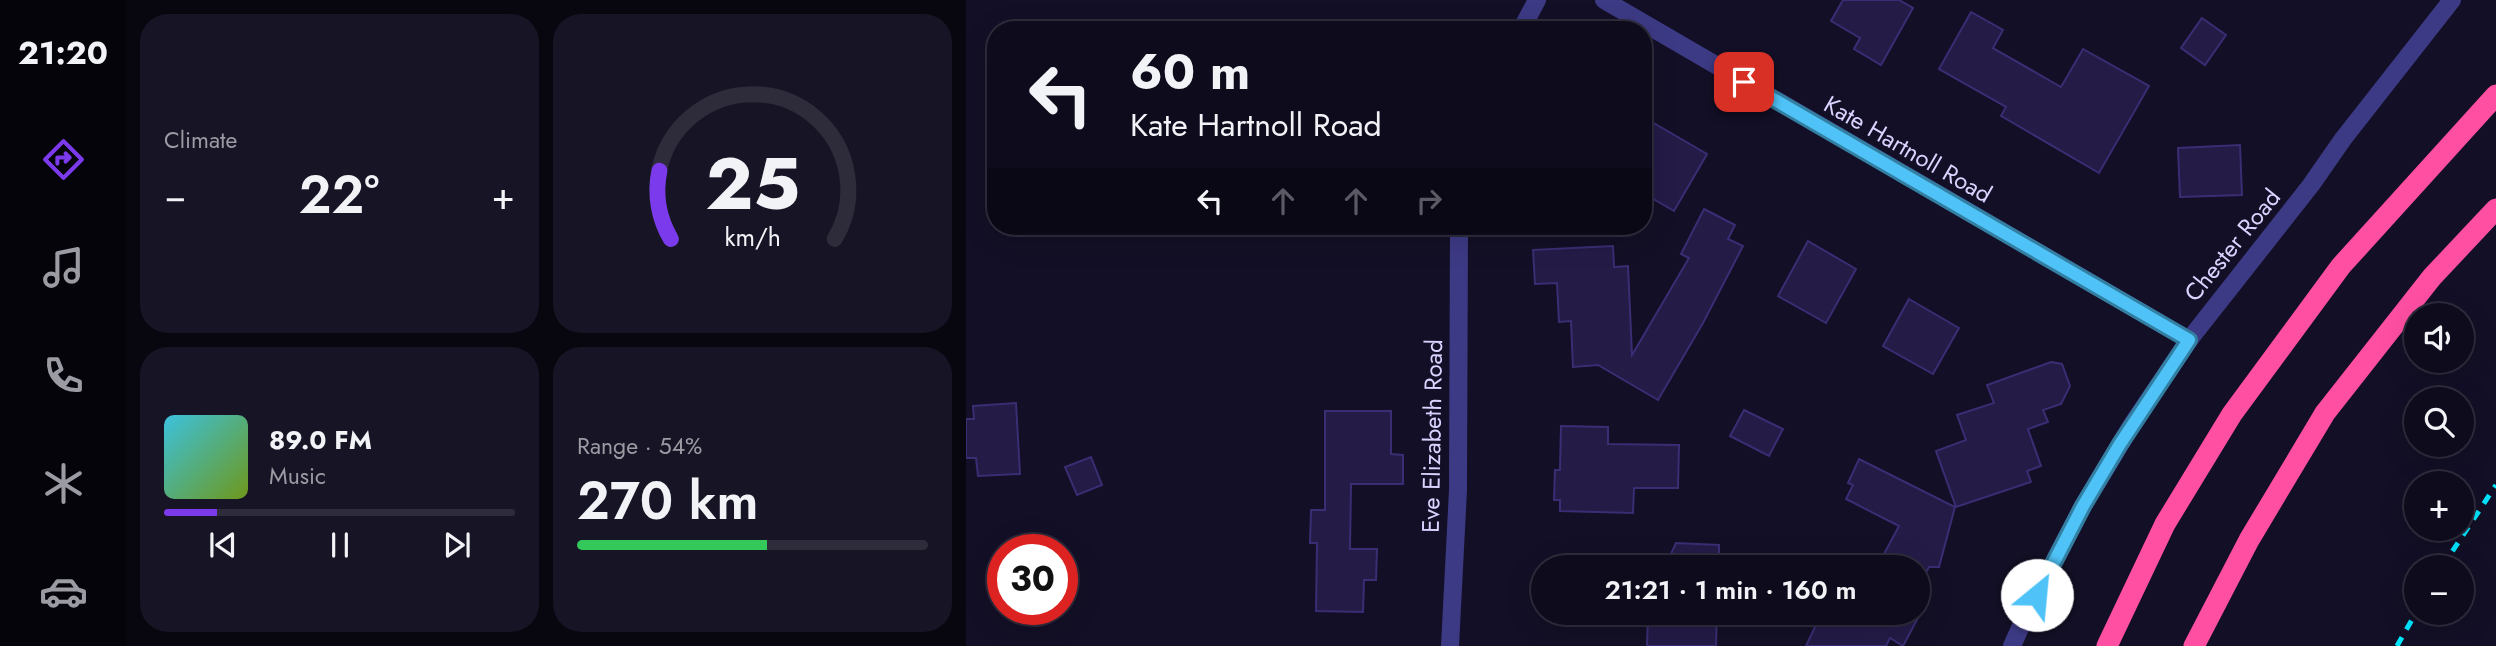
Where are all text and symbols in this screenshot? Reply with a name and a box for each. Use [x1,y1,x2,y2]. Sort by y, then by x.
text: 21:20 [18,30,108,76]
text: 60 m [1130,37,1250,107]
icon: left [1015,49,1106,140]
pin [1714,52,1774,112]
icon: arrive [1725,63,1763,101]
street label: Kate Hartnoll Road [1817,87,1999,211]
text: Kate Hartnoll Road [1130,102,1382,148]
text: Climate [164,123,237,157]
text: 25 [705,132,800,237]
icon: directions [39,135,88,184]
text: 22° [299,157,379,233]
text: − [164,168,186,223]
text: + [492,168,515,223]
street label: Chester Road [2175,181,2289,309]
icon: left [1191,182,1229,220]
icon: ahead [1264,182,1302,220]
icon: ahead [1337,182,1375,220]
icon: right [1410,182,1448,220]
text: km/h [724,219,781,255]
icon: music [39,243,88,292]
map controls [2404,303,2474,625]
button: sound [2404,303,2474,373]
street label: Eve Elizabeth Road [1413,339,1451,533]
icon: phone [39,351,88,400]
button: search [2404,387,2474,457]
text: 89.0 FM [269,421,372,459]
text: Range · 54% [577,429,702,463]
icon: climate [39,459,88,508]
text: Music [269,459,326,493]
text: 270 km [577,463,759,539]
button: + [2404,471,2474,541]
icon: previous [204,526,242,564]
icon: pause [321,526,359,564]
icon: next [438,526,476,564]
speed limit sign: 30 [987,534,1078,625]
button: − [2404,555,2474,625]
position arrow [2000,558,2074,632]
icon: car [39,567,88,616]
text: 21:21 · 1 min · 160 m [1604,571,1857,609]

